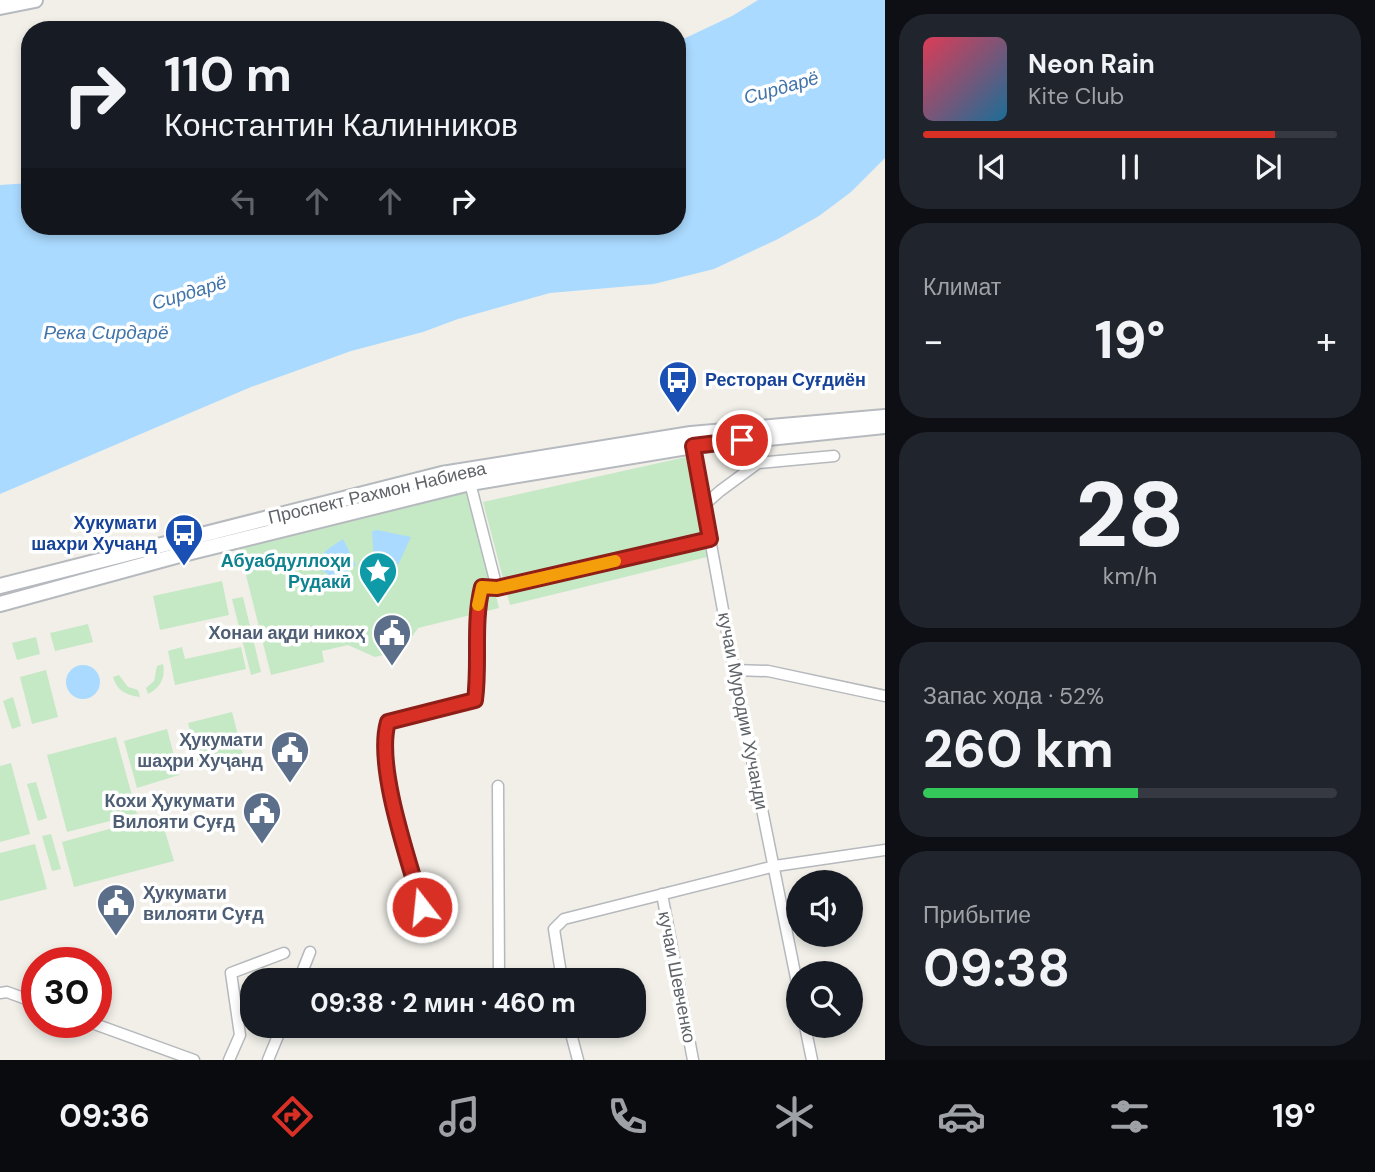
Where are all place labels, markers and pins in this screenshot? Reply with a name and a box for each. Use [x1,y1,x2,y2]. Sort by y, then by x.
bus stop icon: Ресторан Суғдиён [657,359,699,414]
place label: Ресторан Суғдиён [705,368,866,392]
pin [712,410,772,470]
place label: Хукумати шахри Хучанд [31,511,158,556]
bus stop icon: Хукумати шахри Хучанд [163,512,205,567]
place label: Абуабдуллоҳи Рудакӣ [221,549,351,594]
place icon: Абуабдуллоҳи Рудакӣ [357,550,399,605]
public building icon: Хонаи ақди никоҳ [371,612,413,667]
place label: Хонаи ақди никоҳ [209,621,365,645]
place label: Ҳукумати шаҳри Хуҷанд [137,728,264,773]
public building icon: Ҳукумати шаҳри Хуҷанд [269,729,311,784]
place label: Кохи Ҳукумати Вилояти Суғд [104,789,236,834]
public building icon: Кохи Ҳукумати Вилояти Суғд [241,790,283,845]
place label: Ҳукумати вилояти Суғд [143,881,264,926]
public building icon: Ҳукумати вилояти Суғд [95,882,137,937]

